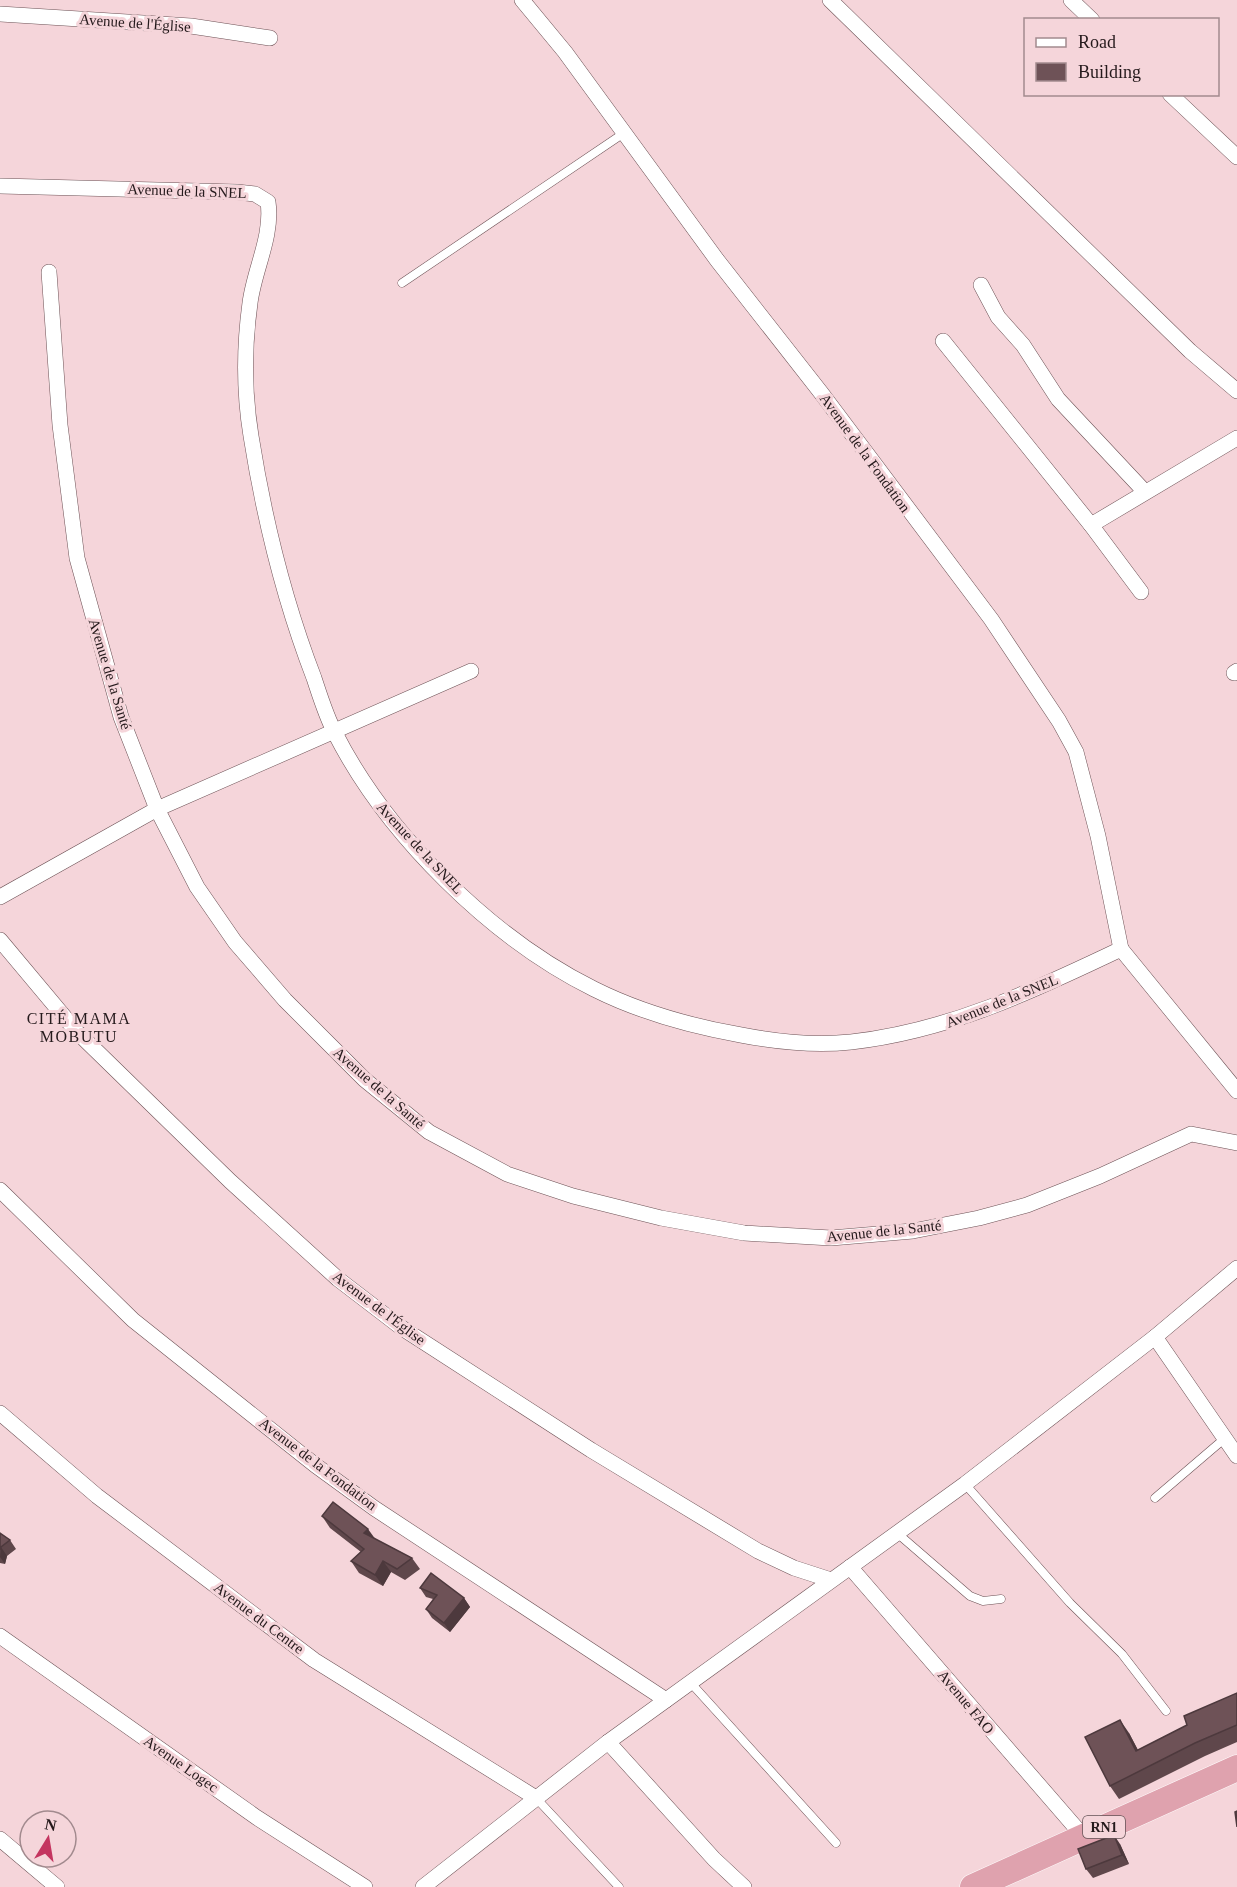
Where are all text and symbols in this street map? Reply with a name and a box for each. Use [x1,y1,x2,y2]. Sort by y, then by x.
street label: Avenue de l'Église [79,11,192,35]
legend [1024,18,1219,96]
text: Road [1078,32,1116,52]
text: Building [1078,62,1141,82]
street label: Avenue de la SNEL [127,181,247,201]
street label: Avenue de la Fondation [817,391,914,516]
street label: Avenue de la Santé [86,617,135,732]
street label: Avenue de la SNEL [373,799,467,897]
street label: Avenue de la SNEL [944,971,1060,1031]
district label: CITÉ MAMA MOBUTU [27,1009,131,1045]
street label: Avenue de la Santé [330,1044,428,1132]
street label: Avenue de la Santé [826,1217,942,1245]
street label: Avenue de l'Église [330,1268,429,1348]
street label: Avenue de la Fondation [256,1415,380,1514]
street label: Avenue du Centre [211,1579,307,1657]
street label: Avenue FAO [935,1667,997,1737]
street label: Avenue Logec [141,1733,221,1796]
north arrow [18,1809,78,1869]
text: N [43,1815,58,1834]
road number: RN1 [1083,1816,1125,1838]

